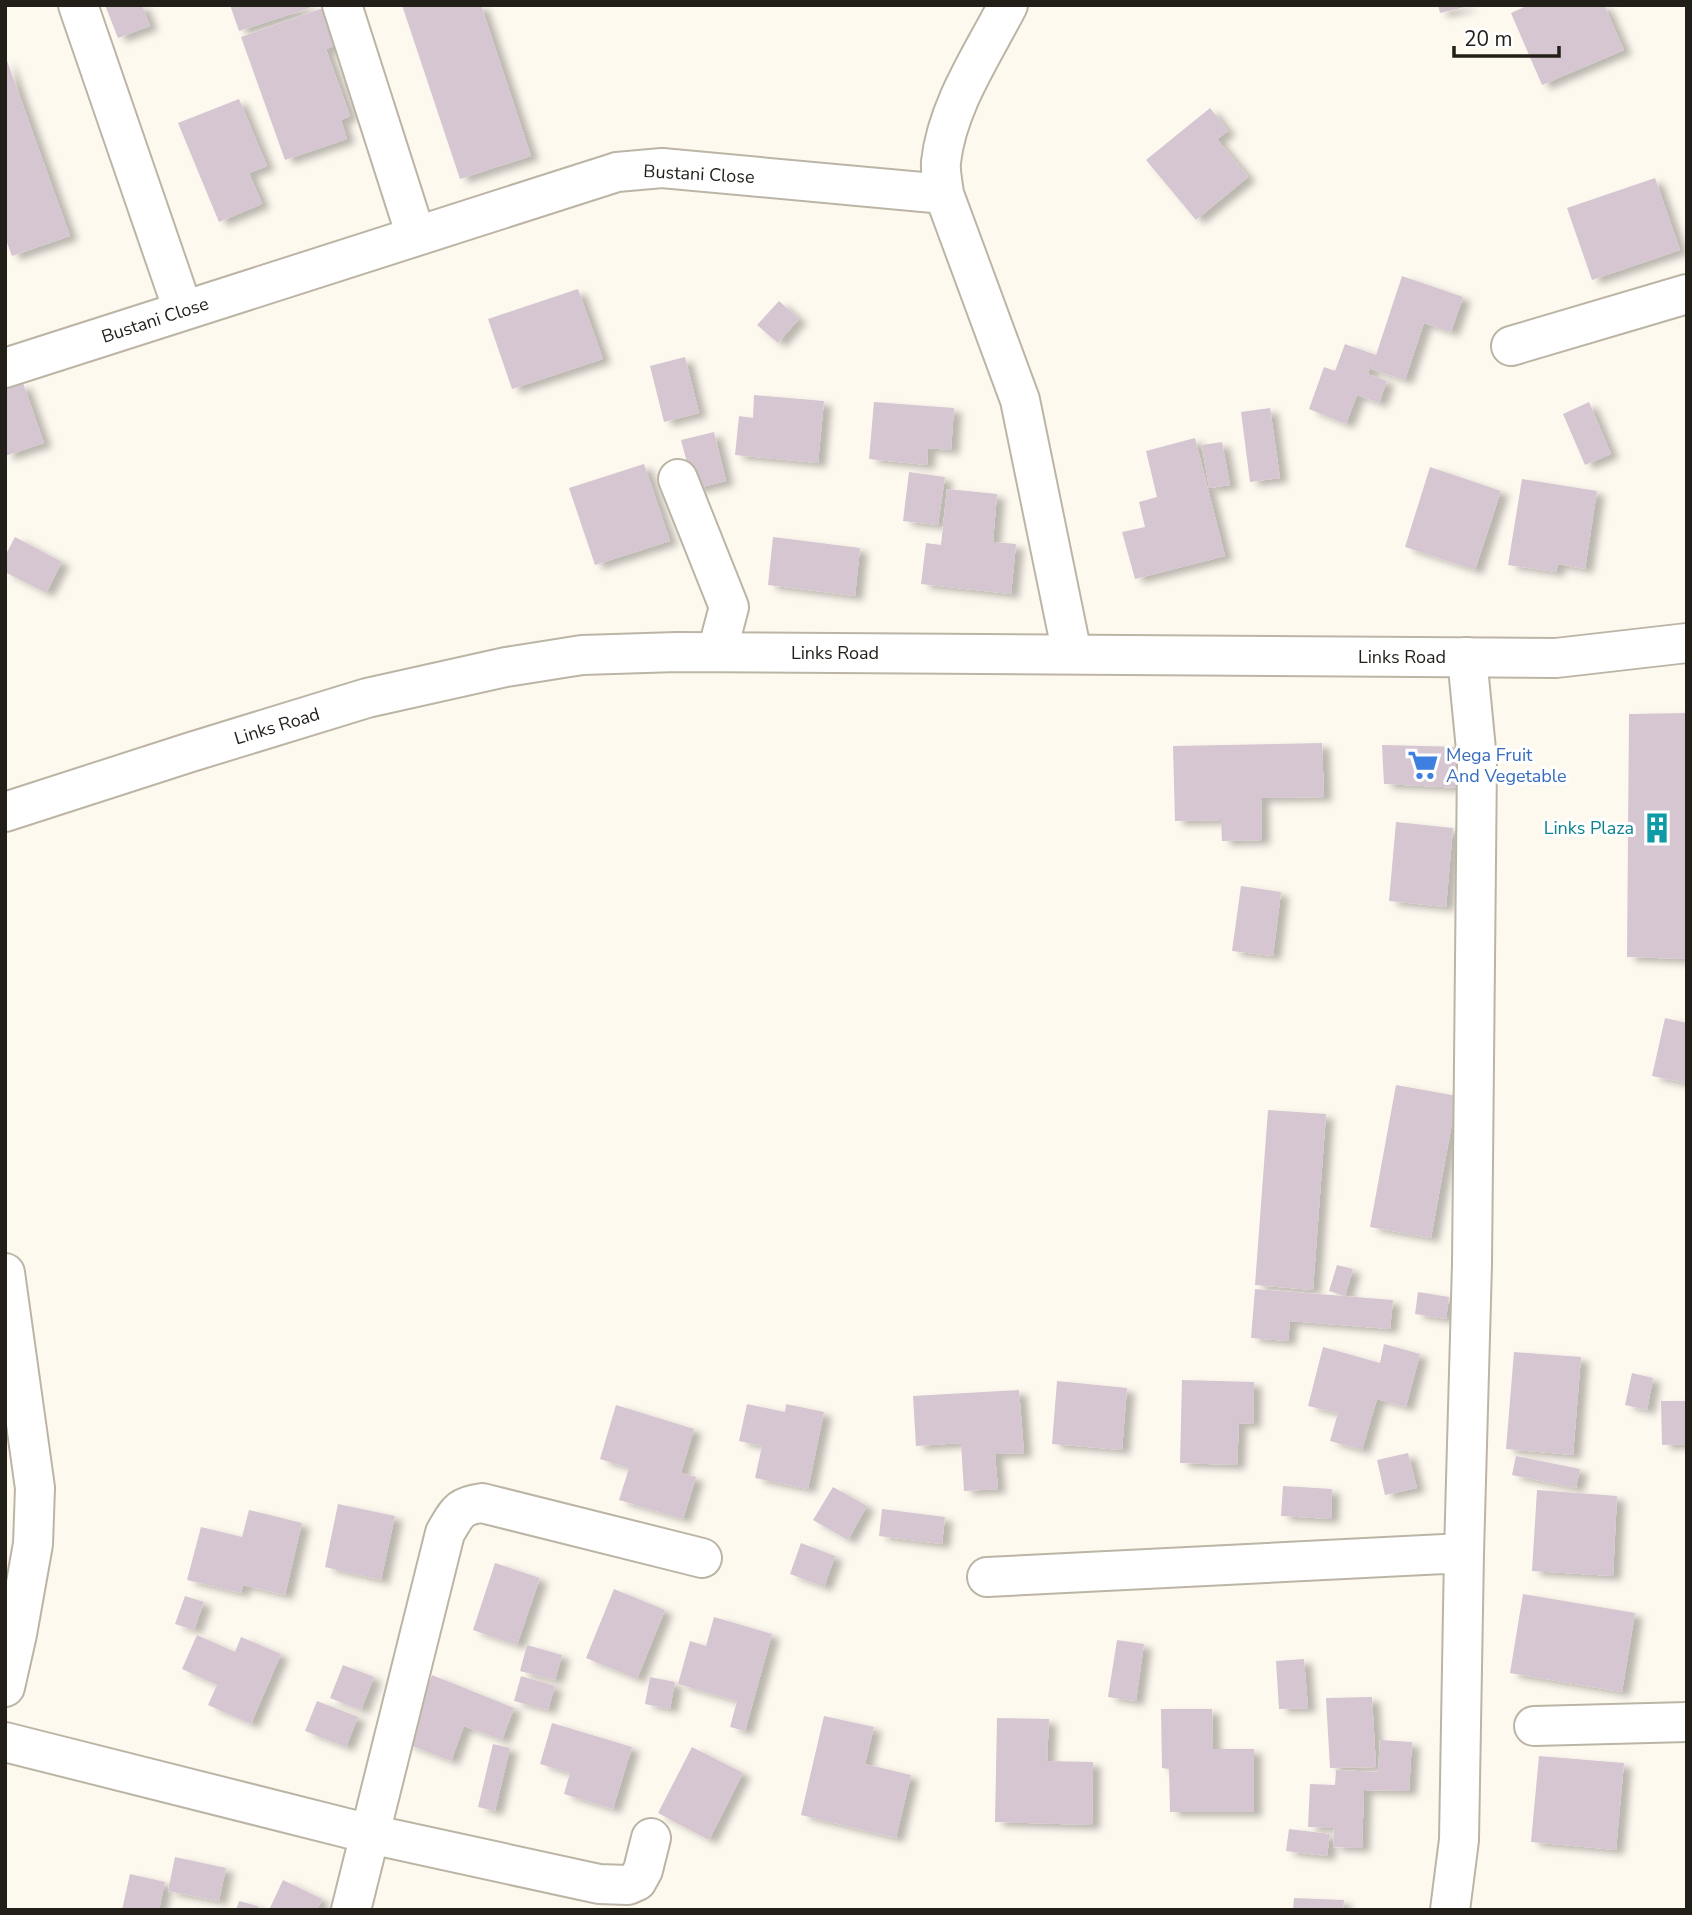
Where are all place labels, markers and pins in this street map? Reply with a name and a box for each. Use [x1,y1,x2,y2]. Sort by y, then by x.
place label: Mega Fruit And Vegetable [1446,743,1567,788]
supermarket icon: Mega Fruit And Vegetable [1406,748,1440,782]
building icon: Links Plaza [1640,811,1674,845]
place label: Links Plaza [1544,816,1634,840]

